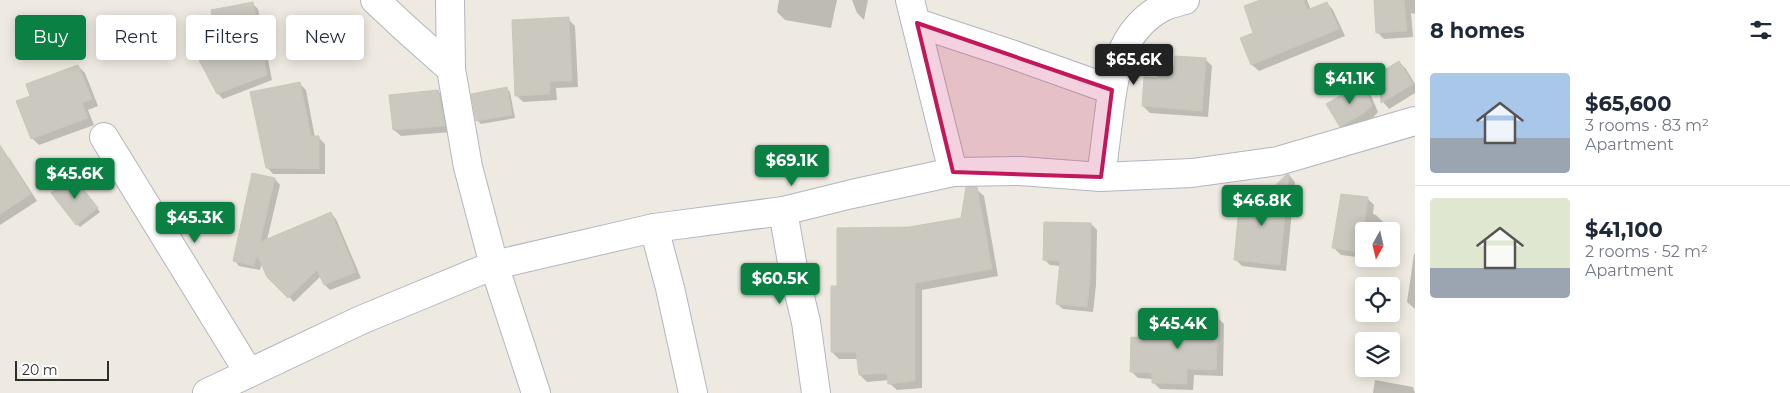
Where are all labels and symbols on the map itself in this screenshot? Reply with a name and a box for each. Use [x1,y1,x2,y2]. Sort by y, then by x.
pin: $65.6K [1093,44,1175,86]
pin: $41.1K [1309,62,1391,105]
pin: $69.1K [751,144,833,187]
pin: $45.6K [34,158,116,200]
pin: $46.8K [1221,184,1303,227]
pin: $45.3K [154,202,236,244]
north arrow [1355,222,1400,268]
pin: $60.5K [739,262,821,305]
pin: $45.4K [1137,308,1219,350]
scale bar [15,358,109,381]

